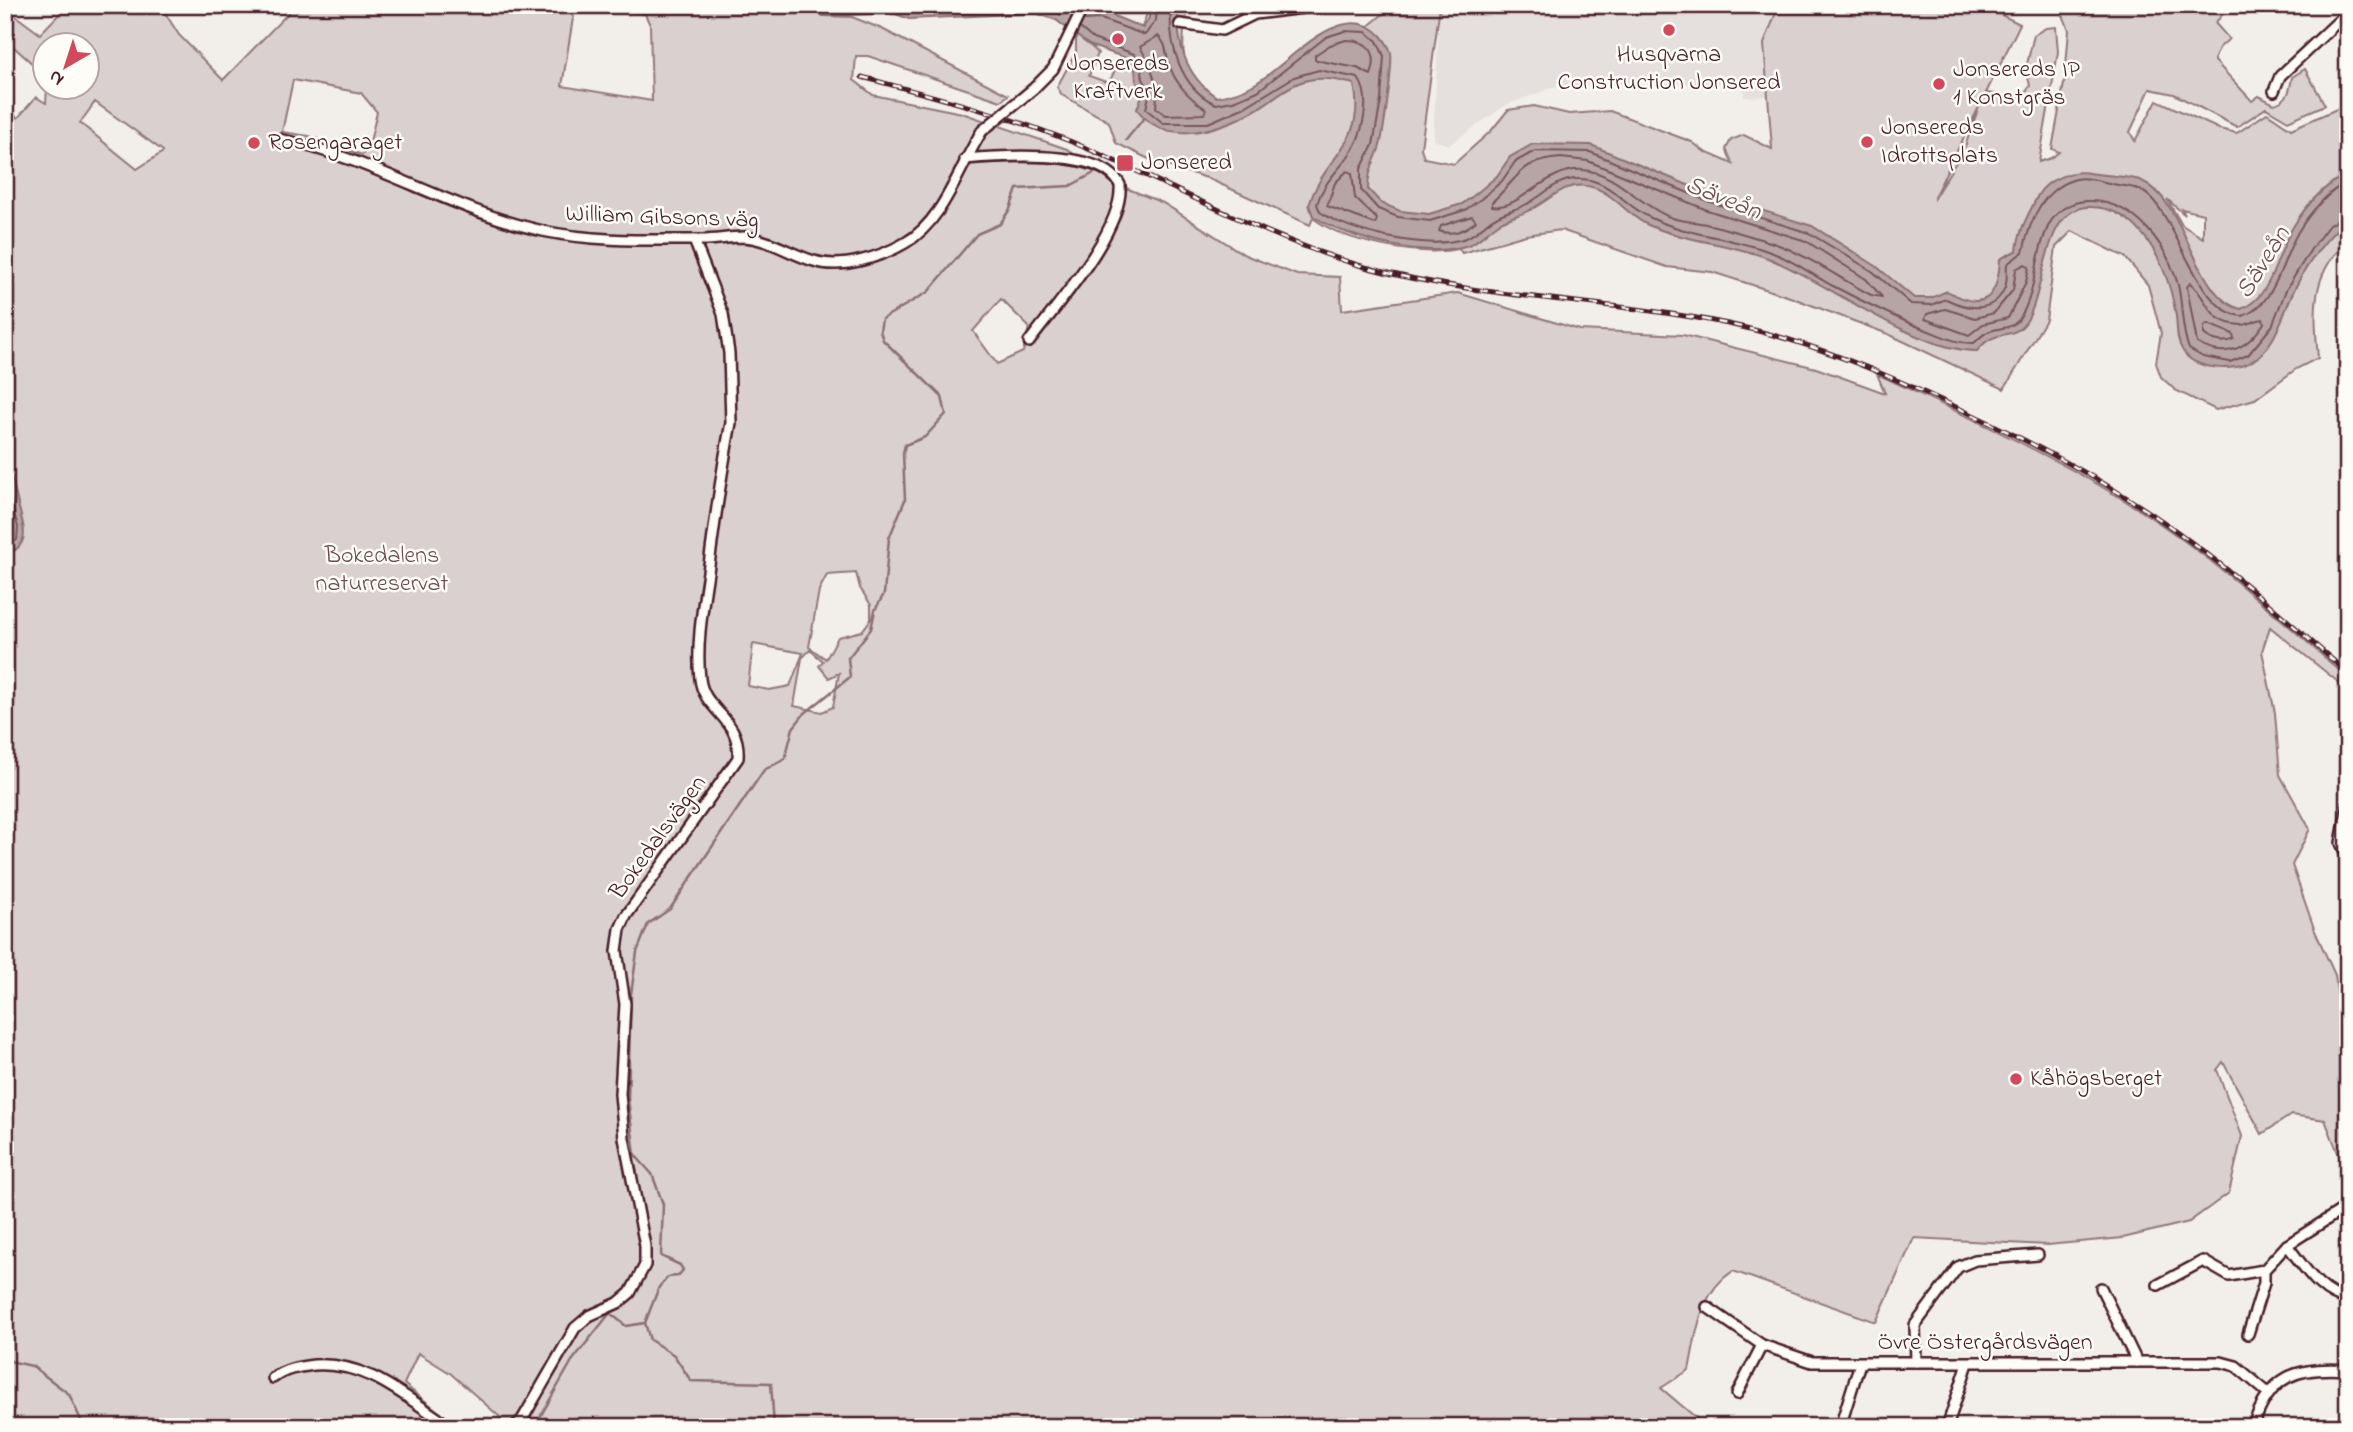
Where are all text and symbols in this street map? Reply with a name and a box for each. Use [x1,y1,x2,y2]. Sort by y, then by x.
marker: Husqvarna Construction Jonsered [1661,22,1677,38]
marker: Jonsereds Kraftverk [1110,31,1126,47]
north arrow [32,32,102,102]
place label: Husqvarna Construction Jonsered [1558,38,1781,101]
place label: Jonsereds Kraftverk [1067,47,1169,110]
place label: Jonsereds IP 1 Konstgräs [1953,53,2081,116]
text: N [43,63,70,92]
marker: Jonsereds IP 1 Konstgräs [1931,76,1947,92]
place label: Jonsereds Idrottsplats [1881,111,1998,174]
place label: Rosengaraget [268,126,402,161]
marker: Jonsereds Idrottsplats [1859,134,1875,150]
marker: Rosengaraget [246,135,262,151]
place label: Jonsered [1141,146,1232,181]
marker: Jonsered [1115,153,1135,173]
water label: Säveån [1679,167,1768,232]
street label: William Gibsons väg [565,197,759,239]
water label: Säveån [2227,218,2302,307]
park label: Bokedalens naturreservat [316,539,448,602]
street label: Bokedalsvägen [601,768,716,908]
place label: Kåhögsberget [2030,1062,2162,1097]
marker: Kåhögsberget [2008,1071,2024,1087]
street label: Övre Östergårdsvägen [1877,1326,2093,1361]

